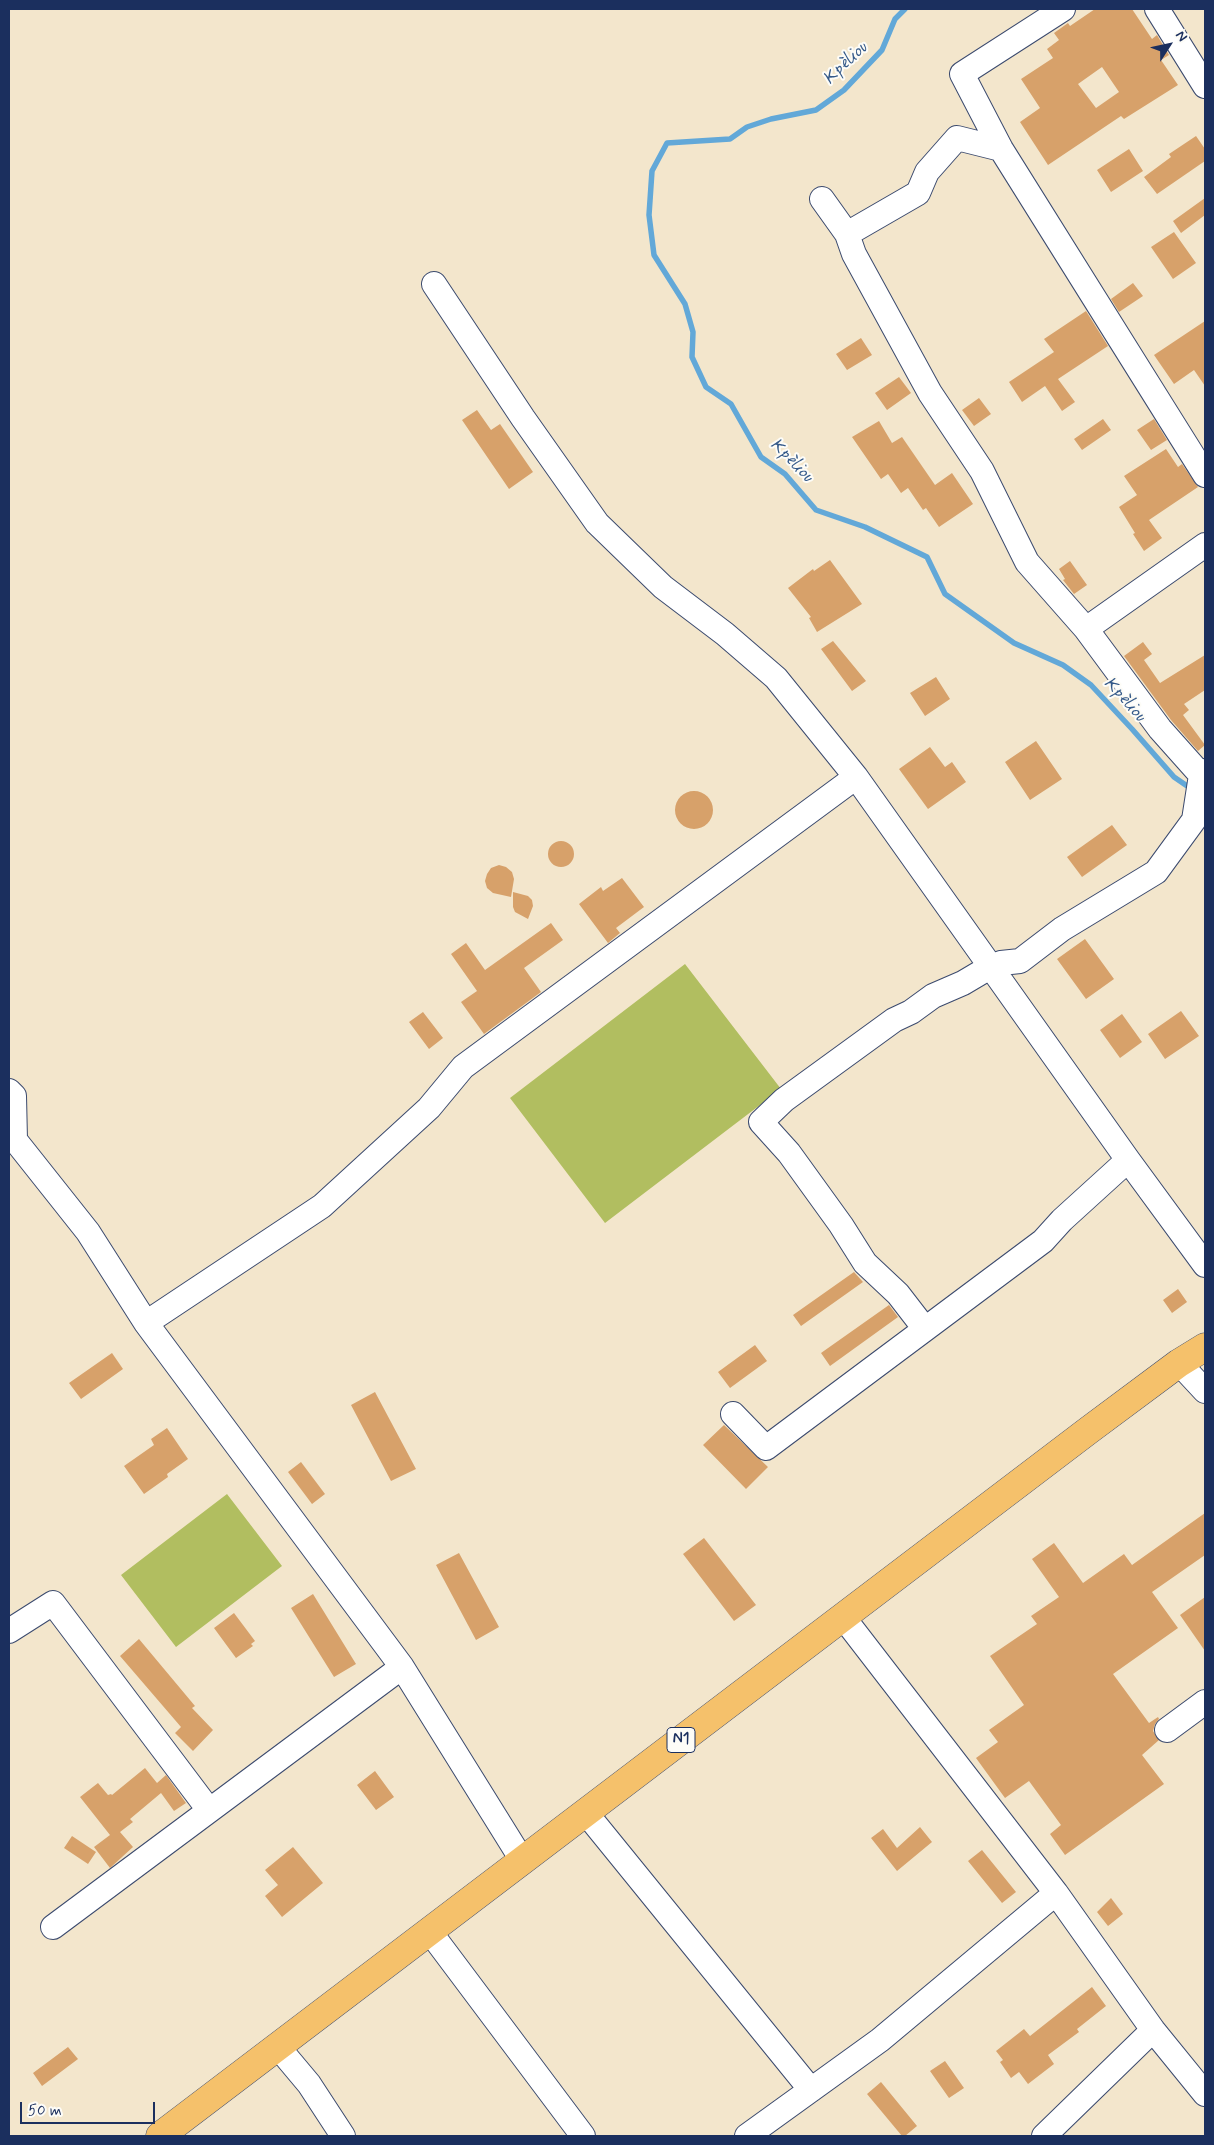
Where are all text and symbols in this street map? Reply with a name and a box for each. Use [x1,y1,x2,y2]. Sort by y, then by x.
north arrow [1144,20,1194,70]
text: N [1171,27,1191,45]
water label: Kpèliou [819,38,873,90]
water label: Kpèliou [765,435,817,487]
water label: Kpèliou [1098,673,1150,727]
road number: N1 [667,1728,695,1752]
scale bar [22,2092,158,2124]
text: 50 m [28,2101,62,2121]

